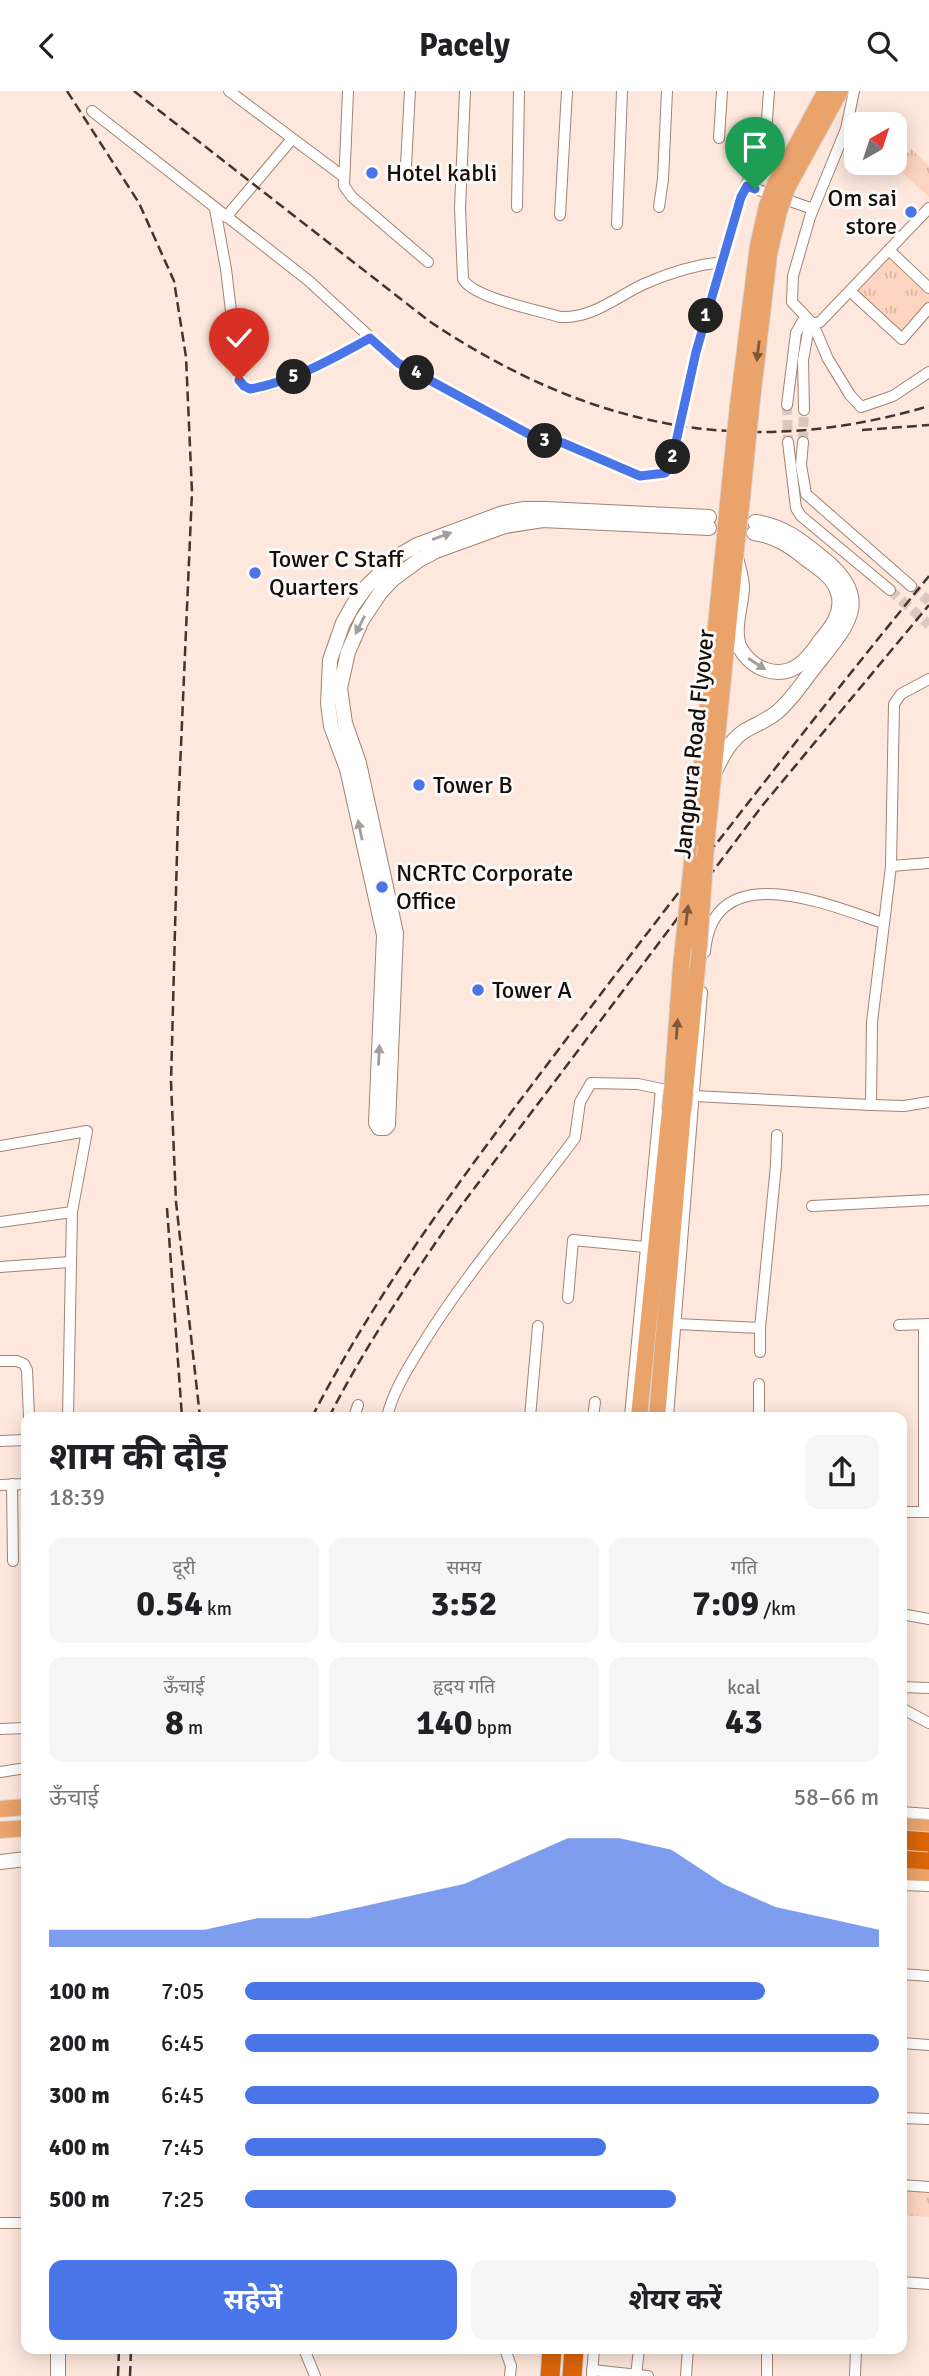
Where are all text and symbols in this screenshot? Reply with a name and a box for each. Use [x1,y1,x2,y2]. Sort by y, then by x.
text: Pacely [419,26,510,65]
icon: back [28,27,66,65]
icon: search [863,27,901,65]
north arrow [844,112,906,175]
map controls [844,112,907,175]
pin [725,117,785,189]
icon: arrive [736,128,774,166]
place label: Hotel kabli [386,158,497,188]
marker: Hotel kabli [364,165,380,181]
place label: Om sai store [828,183,897,241]
marker: Om sai store [903,204,919,220]
pin: 1 [688,299,724,334]
text: 1 [700,303,711,327]
pin [209,308,269,380]
icon: check [220,319,258,357]
one-way arrow [752,340,763,362]
pin: 4 [400,355,434,391]
pin: 5 [276,359,312,395]
text: 4 [411,360,422,384]
text: 5 [288,364,299,388]
pin: 3 [528,423,562,459]
text: 3 [539,428,550,452]
pin: 2 [656,439,690,475]
text: 2 [667,444,678,468]
one-way arrow [431,530,452,541]
place label: Tower C Staff Quarters [269,544,405,602]
marker: Tower C Staff Quarters [247,565,263,581]
one-way arrow [354,615,365,635]
street label: Jangpura Road Flyover [667,628,721,860]
one-way arrow [747,658,767,671]
place label: Tower B [433,770,513,800]
marker: Tower B [411,777,427,793]
one-way arrow [355,819,366,841]
place label: NCRTC Corporate Office [396,858,573,916]
marker: NCRTC Corporate Office [374,879,390,895]
one-way arrow [681,904,692,926]
place label: Tower A [492,975,572,1005]
marker: Tower A [470,982,486,998]
one-way arrow [672,1017,683,1039]
one-way arrow [374,1044,385,1066]
text: शाम की दौड़ [49,1433,227,1480]
button: share [805,1435,879,1509]
text: 18:39 [49,1483,105,1512]
text: दूरी [173,1556,195,1580]
text: समय [446,1556,482,1580]
text: गति [731,1556,757,1580]
text: 0.54 [136,1582,203,1625]
text: 3:52 [430,1582,498,1625]
text: 7:09 [692,1582,759,1625]
text: km [203,1597,232,1621]
text: /km [759,1597,796,1621]
text: ऊँचाई [163,1675,205,1699]
text: हृदय गति [433,1675,495,1699]
text: kcal [727,1676,761,1700]
text: 43 [725,1700,763,1743]
text: 8 [165,1701,184,1744]
text: 140 [416,1701,473,1744]
text: m [184,1716,203,1740]
text: bpm [473,1716,512,1740]
text: ऊँचाई [49,1783,99,1812]
text: 58–66 m [794,1783,879,1812]
text: 100 m [49,1977,110,2006]
text: 7:05 [161,1977,204,2006]
text: 200 m [49,2029,110,2058]
text: 6:45 [161,2029,204,2058]
text: 300 m [49,2081,110,2110]
text: 6:45 [161,2081,204,2110]
text: 400 m [49,2133,110,2162]
text: 7:45 [161,2133,204,2162]
text: 500 m [49,2185,110,2214]
text: 7:25 [161,2185,204,2214]
button: सहेजें [49,2260,457,2340]
button: शेयर करें [471,2260,879,2340]

